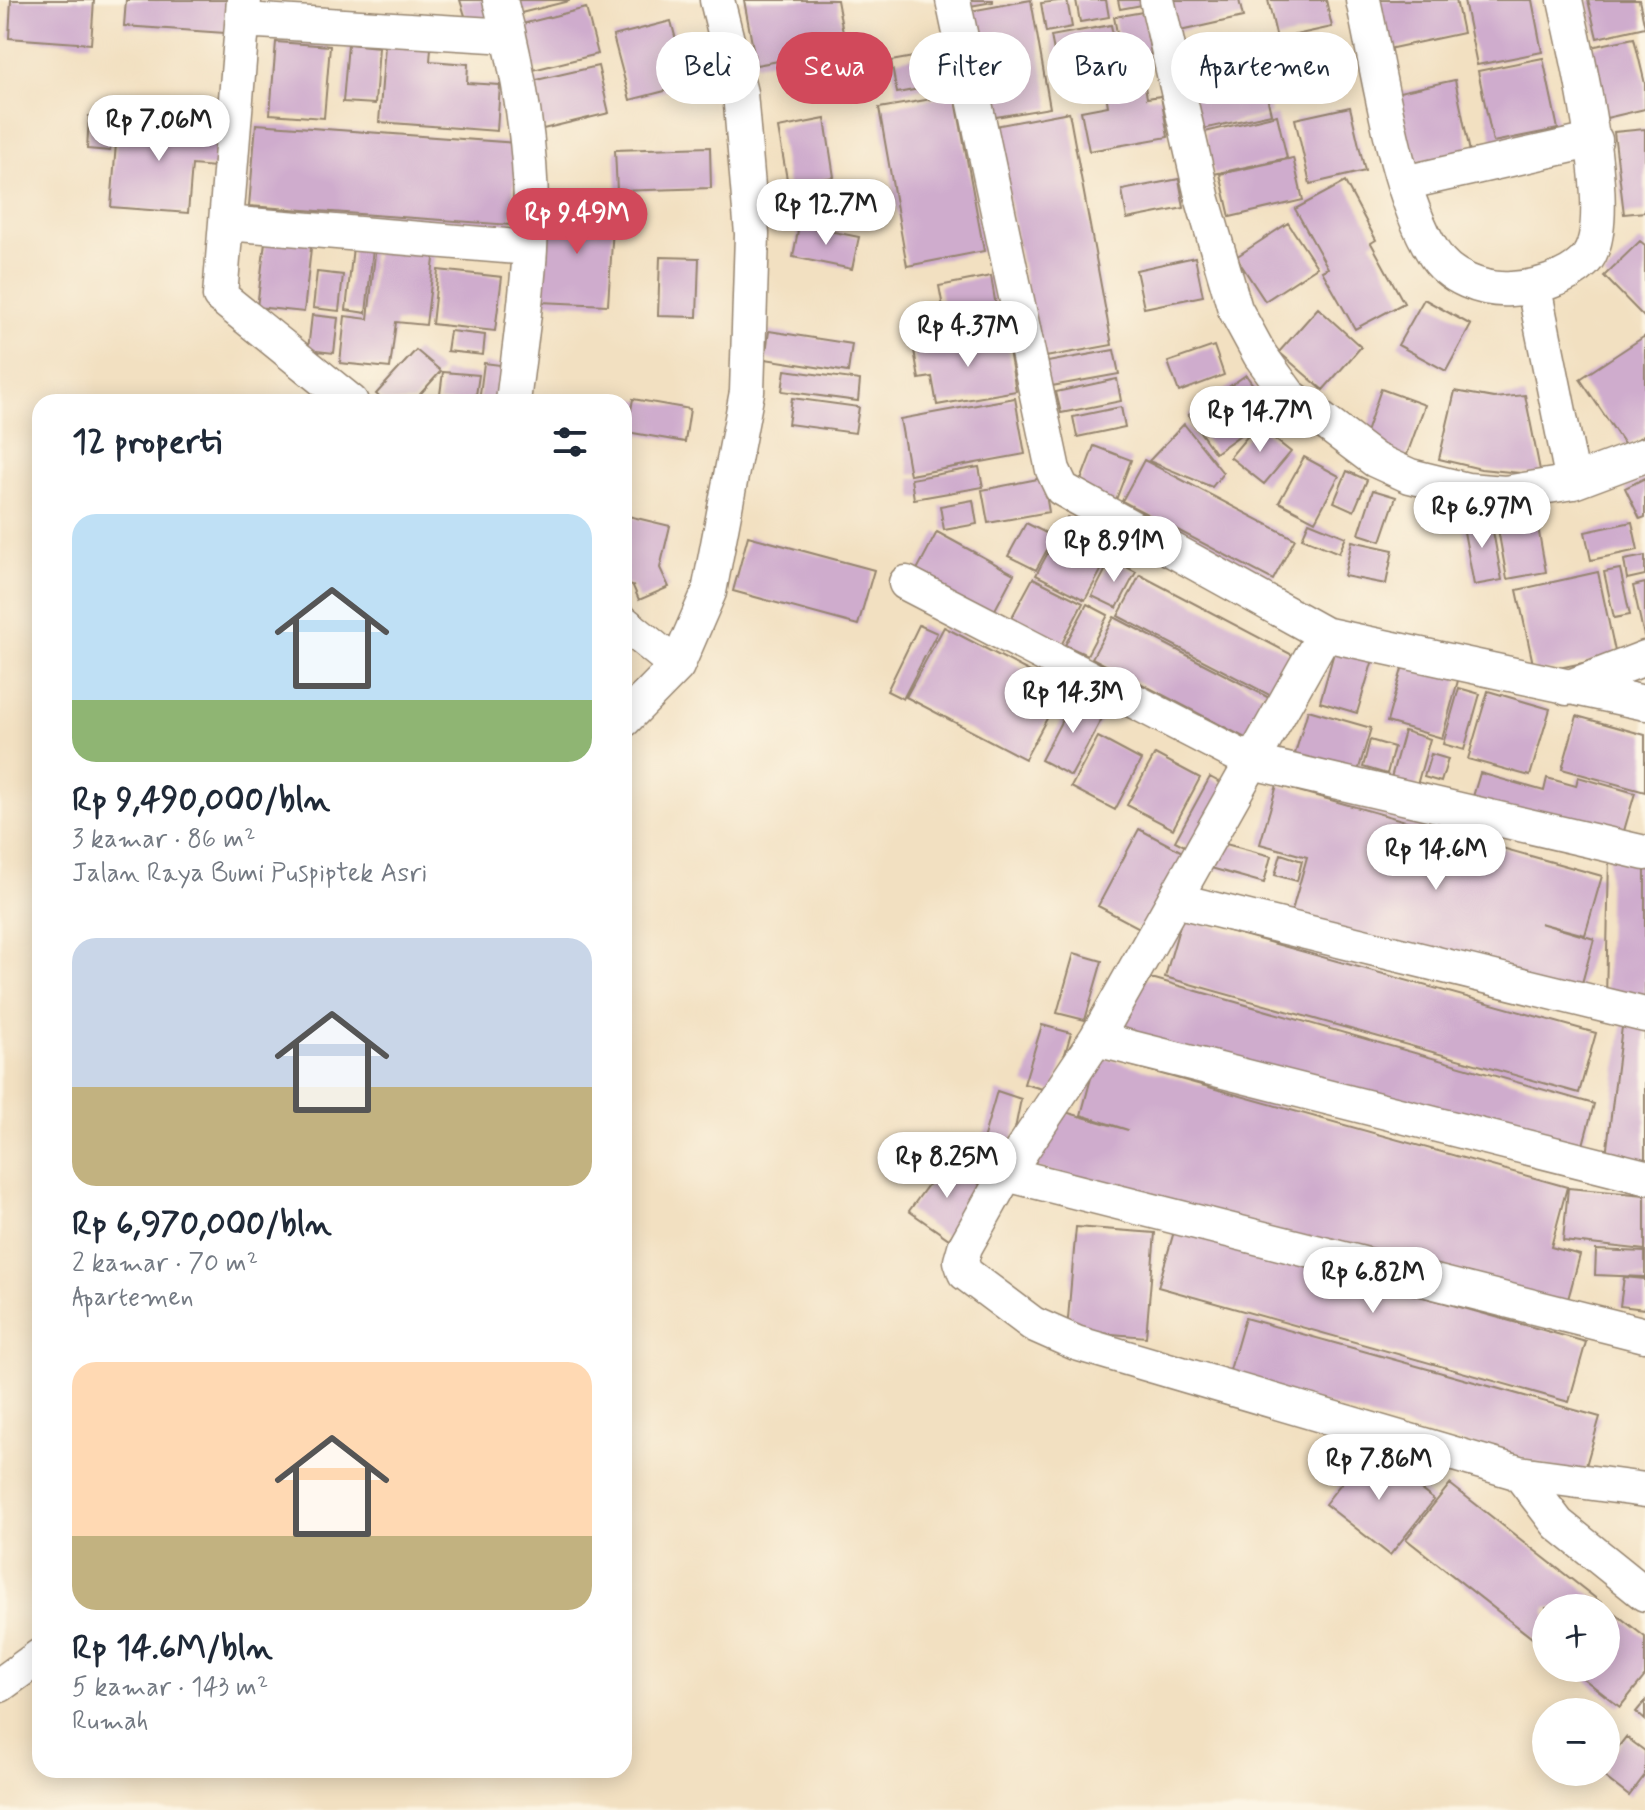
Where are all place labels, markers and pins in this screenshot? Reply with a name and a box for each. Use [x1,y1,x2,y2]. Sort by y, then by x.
pin: Rp 7.06M [76,95,242,163]
pin: Rp 12.7M [743,179,909,247]
pin: Rp 9.49M [494,188,660,256]
pin: Rp 4.37M [885,301,1051,369]
pin: Rp 14.7M [1177,386,1343,454]
pin: Rp 6.97M [1399,482,1565,550]
pin: Rp 8.91M [1031,516,1197,584]
pin: Rp 14.3M [990,667,1156,735]
pin: Rp 14.6M [1353,824,1519,892]
pin: Rp 8.25M [864,1132,1030,1200]
pin: Rp 6.82M [1290,1247,1456,1315]
pin: Rp 7.86M [1296,1434,1462,1502]

